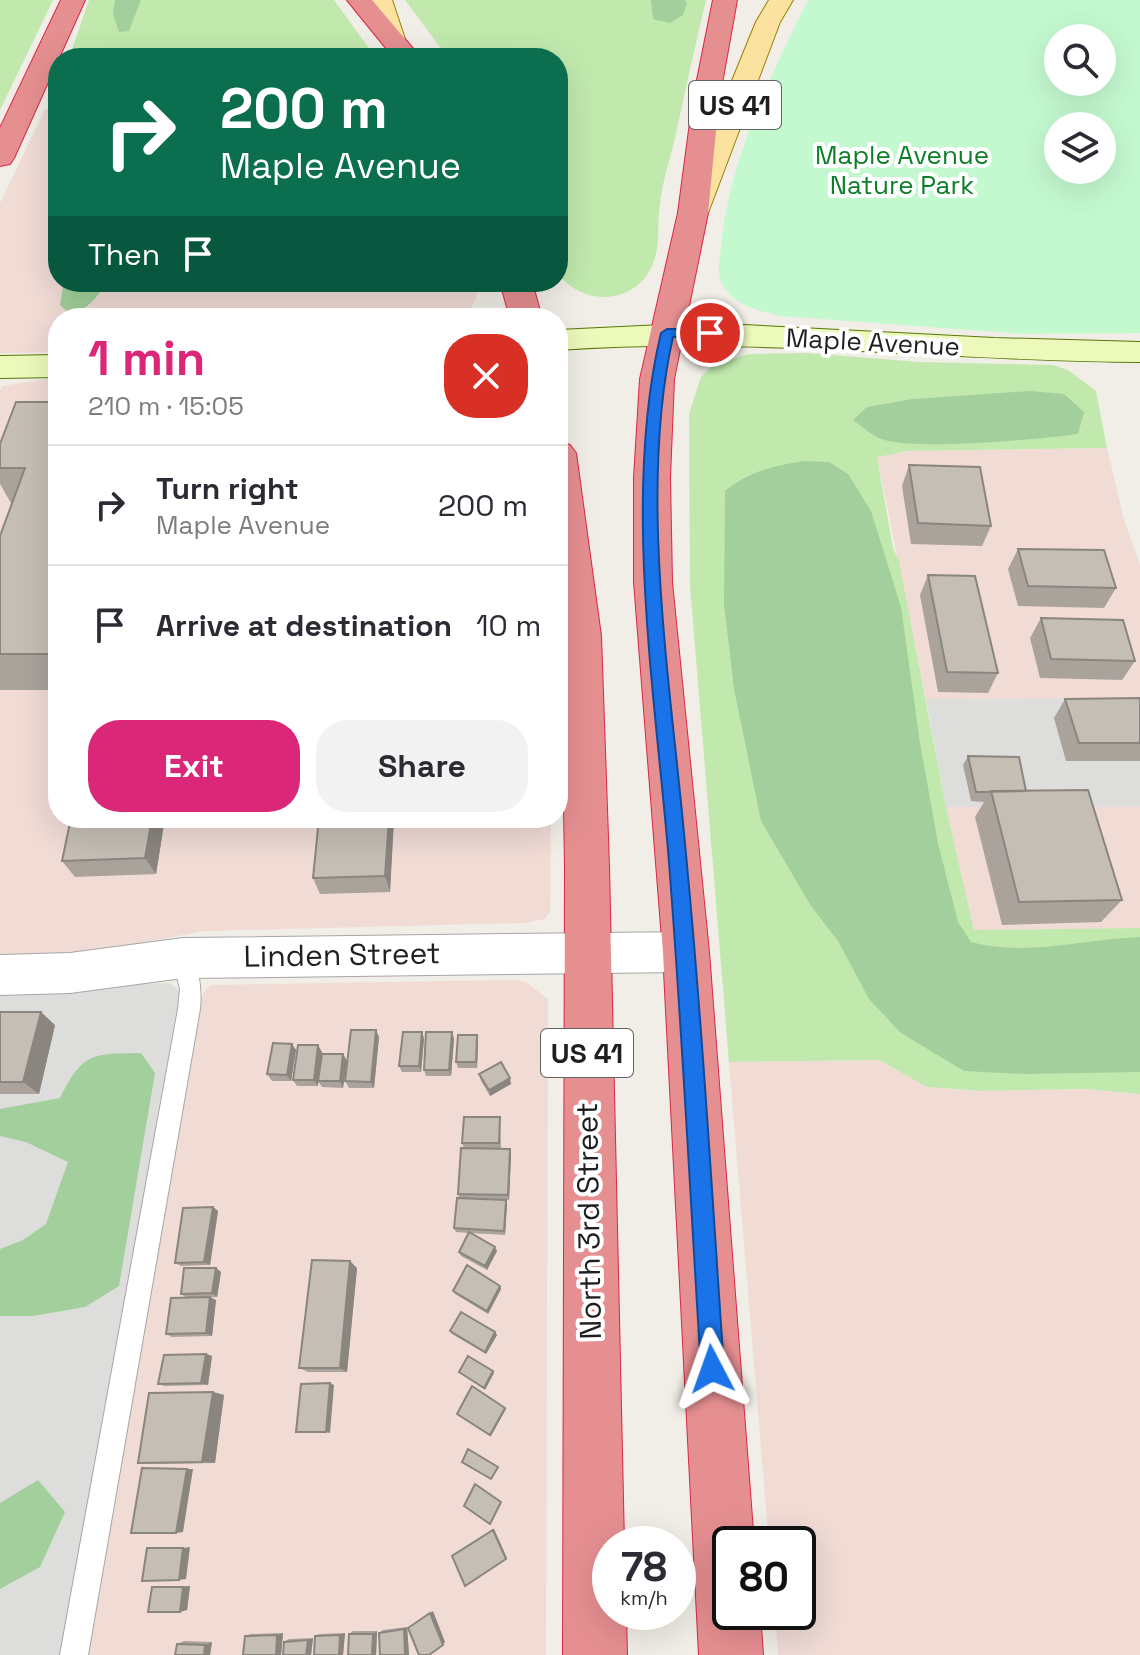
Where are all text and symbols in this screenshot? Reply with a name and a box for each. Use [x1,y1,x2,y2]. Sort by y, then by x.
map controls [1044,24,1116,184]
button: search [1044,24,1116,96]
text: 200 m [220,73,388,144]
icon: right [88,80,192,184]
road number: US 41 [689,81,781,129]
button: layers [1044,112,1116,184]
park label: Maple Avenue Nature Park [815,138,989,202]
text: Maple Avenue [220,143,461,189]
icon: arrive [176,232,220,276]
text: Then [88,235,160,274]
pin [676,299,744,367]
icon: arrive [688,311,732,355]
street label: Maple Avenue [785,320,961,364]
text: 1 min [88,328,205,389]
button: close [444,334,528,418]
text: 210 m · 15:05 [88,389,244,423]
text: Turn right [156,469,299,508]
icon: right [88,483,132,527]
text: 200 m [438,486,528,525]
text: Maple Avenue [156,508,330,542]
icon: arrive [88,603,132,647]
text: Arrive at destination [156,606,452,645]
text: 10 m [476,606,541,645]
button: Exit [88,720,300,812]
button: Share [316,720,528,812]
street label: Linden Street [243,933,441,976]
road number: US 41 [541,1029,633,1077]
street label: North 3rd Street [567,1102,610,1340]
position arrow [670,1327,754,1411]
speed limit sign: 80 [712,1526,816,1630]
text: 78 [621,1542,667,1593]
text: km/h [620,1585,668,1611]

